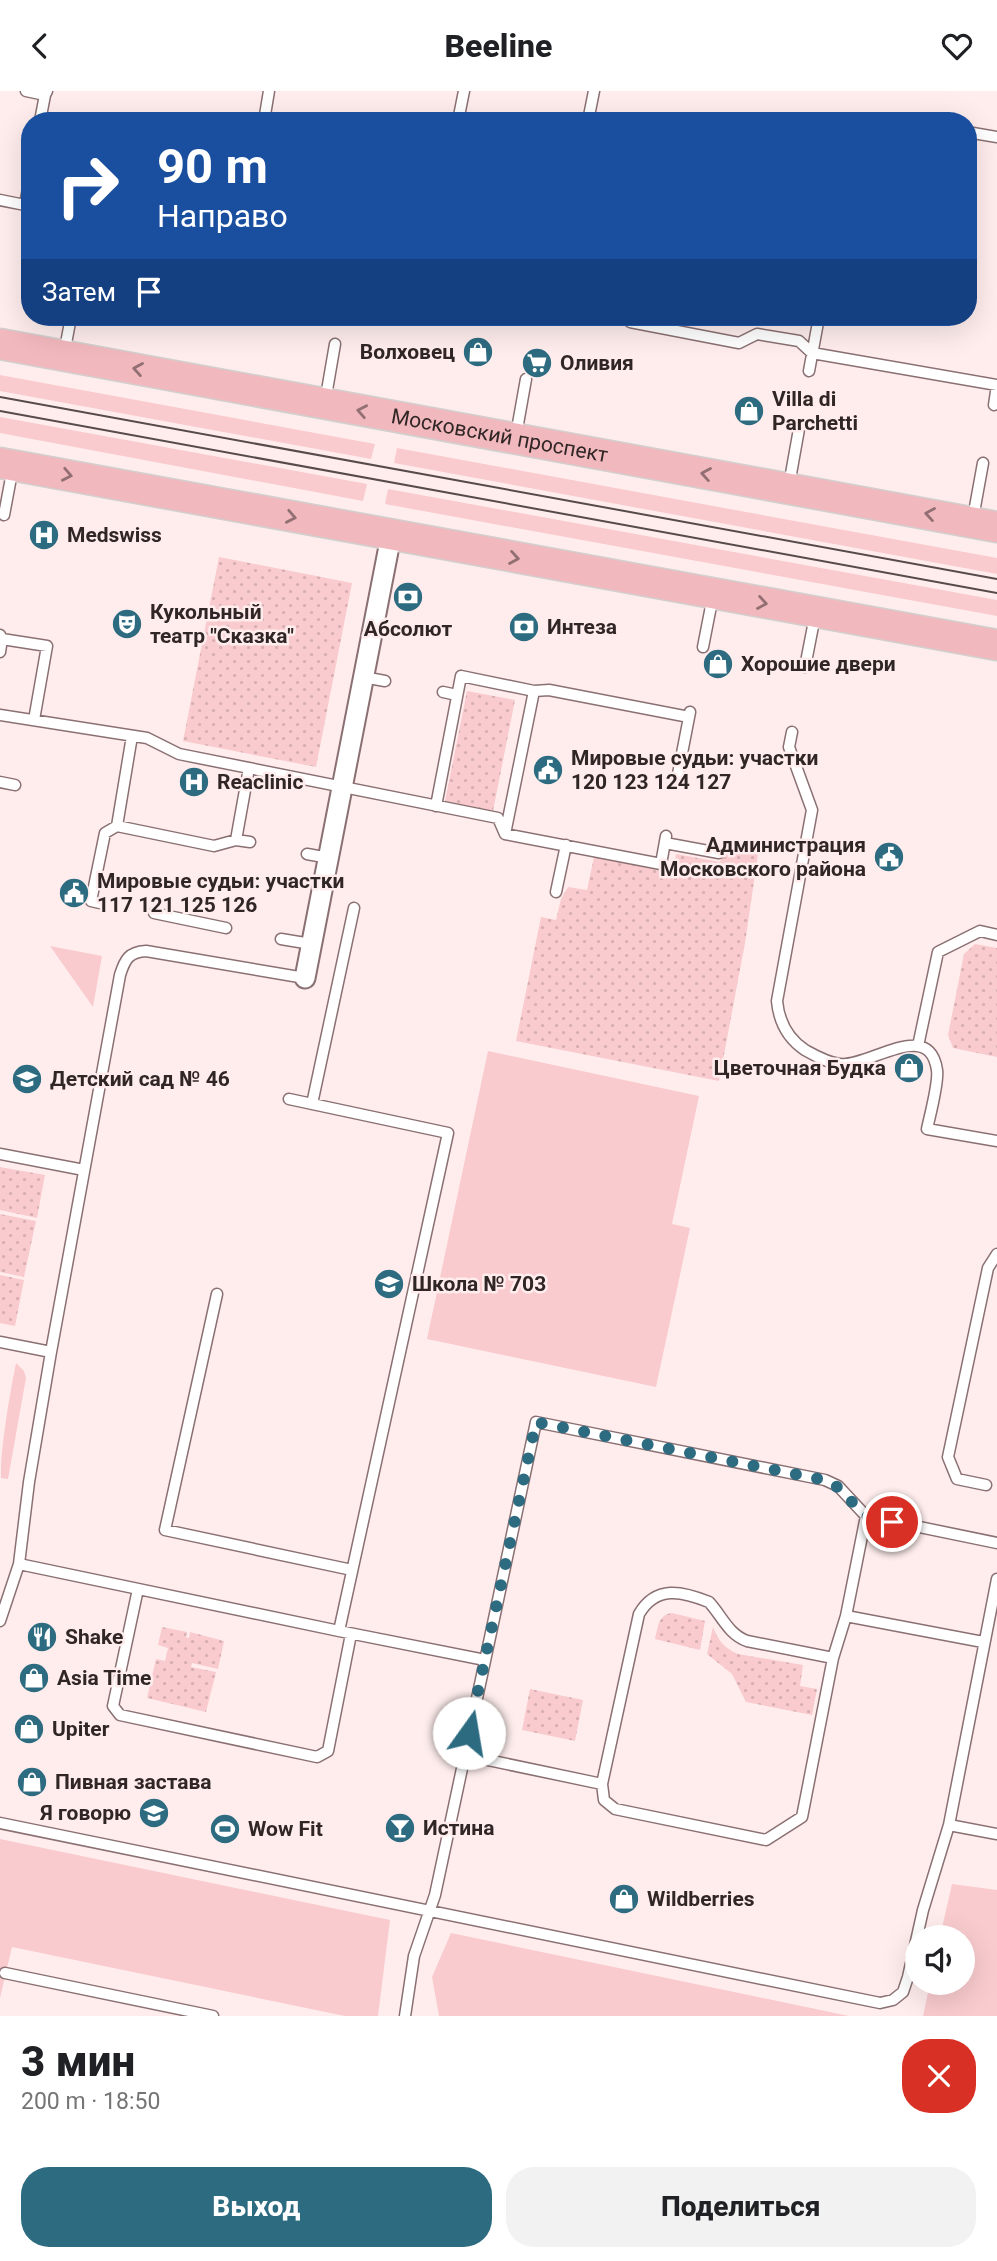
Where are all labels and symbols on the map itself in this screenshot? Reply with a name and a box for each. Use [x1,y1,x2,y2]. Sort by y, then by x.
shop icon: Волховец [461,335,495,369]
place label: Волховец [360,340,455,364]
supermarket icon: Оливия [520,346,554,380]
place label: Оливия [560,351,634,375]
one-way arrow [132,362,144,377]
place label: Villa di Parchetti [772,387,858,435]
shop icon: Villa di Parchetti [732,394,766,428]
one-way arrow [356,404,368,419]
street label: Московский проспект [389,404,610,467]
one-way arrow [61,467,73,482]
one-way arrow [700,467,712,482]
one-way arrow [924,508,936,523]
one-way arrow [285,509,297,524]
hospital icon: Medswiss [27,518,61,552]
place label: Medswiss [67,523,162,547]
one-way arrow [509,550,520,565]
bank icon: Абсолют [391,580,425,614]
one-way arrow [757,595,768,610]
place label: Кукольный театр "Сказка" [150,600,294,648]
theatre icon: Кукольный театр "Сказка" [110,607,144,641]
bank icon: Интеза [507,610,541,644]
place label: Интеза [547,615,617,639]
place label: Абсолют [364,617,452,641]
shop icon: Хорошие двери [701,647,735,681]
place label: Хорошие двери [741,652,896,676]
place label: Мировые судьи: участки 120 123 124 127 [571,746,818,794]
public building icon: Мировые судьи: участки 120 123 124 127 [531,753,565,787]
hospital icon: Reaclinic [177,765,211,799]
place label: Reaclinic [217,770,303,794]
place label: Администрация Московского района [660,833,866,881]
public building icon: Администрация Московского района [872,840,906,874]
place label: Мировые судьи: участки 117 121 125 126 [97,869,344,917]
public building icon: Мировые судьи: участки 117 121 125 126 [57,876,91,910]
shop icon: Цветочная Будка [892,1051,926,1085]
place label: Цветочная Будка [714,1056,886,1080]
school or university icon: Детский сад № 46 [10,1062,44,1096]
place label: Детский сад № 46 [50,1067,230,1091]
school or university icon: Школа № 703 [372,1267,406,1301]
place label: Школа № 703 [412,1272,546,1296]
pin [862,1492,922,1552]
restaurant icon: Shake [25,1620,59,1654]
place label: Shake [65,1625,123,1649]
shop icon: Asia Time [17,1661,51,1695]
place label: Asia Time [57,1666,151,1690]
position arrow [432,1696,506,1770]
shop icon: Upiter [12,1712,46,1746]
place label: Upiter [52,1717,110,1741]
shop icon: Пивная застава [15,1765,49,1799]
place label: Пивная застава [55,1770,212,1794]
school or university icon: Я говорю [137,1796,171,1830]
place label: Я говорю [39,1801,131,1825]
bar icon: Истина [383,1811,417,1845]
sports icon: Wow Fit [208,1812,242,1846]
place label: Истина [423,1816,494,1840]
place label: Wow Fit [248,1817,323,1841]
shop icon: Wildberries [607,1882,641,1916]
place label: Wildberries [647,1887,755,1911]

